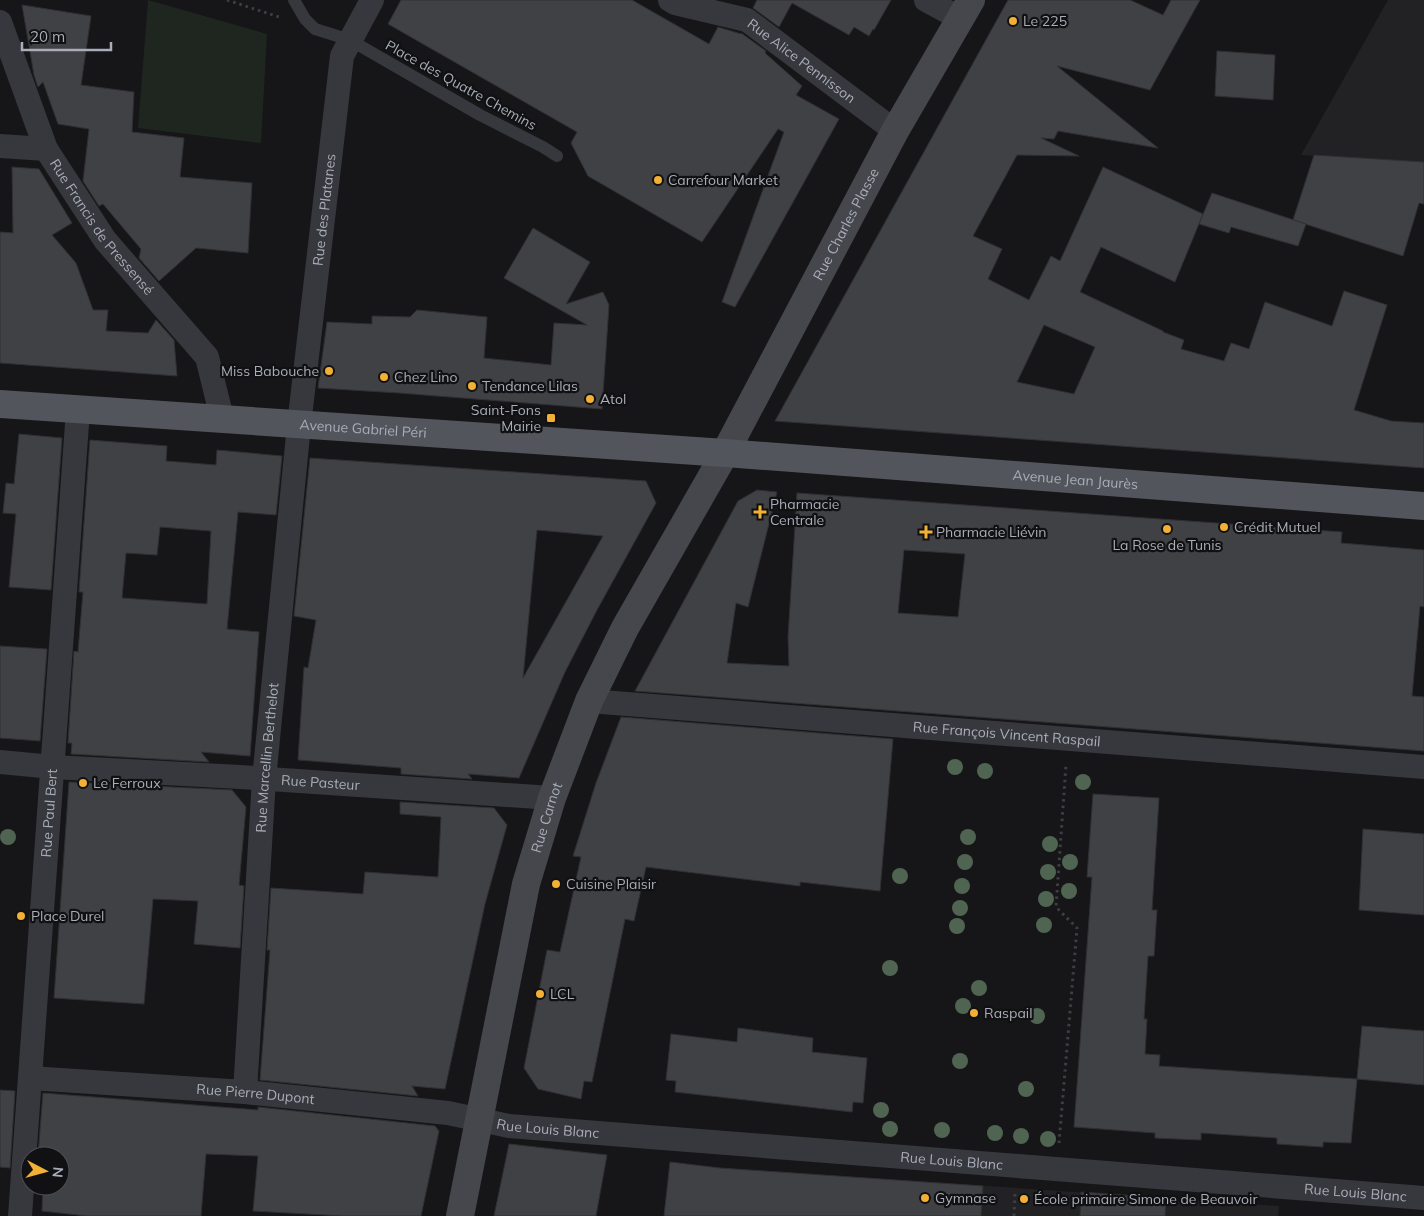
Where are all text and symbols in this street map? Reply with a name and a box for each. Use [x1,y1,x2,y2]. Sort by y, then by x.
place label: Le 225 [1023,12,1067,30]
street label: Rue Alice Pennisson [744,15,859,107]
marker: Le 225 [1007,15,1019,27]
scale bar [22,20,111,52]
text: 20 m [30,27,65,46]
street label: Place des Quatre Chemins [382,36,540,134]
street label: Rue des Platanes [309,153,340,267]
street label: Rue Francis de Pressensé [46,155,158,299]
street label: Rue Charles Plasse [809,165,883,283]
place label: Carrefour Market [668,171,778,189]
marker: Carrefour Market [652,174,664,186]
place label: Miss Babouche [221,362,319,380]
marker: Miss Babouche [323,365,335,377]
place label: Chez Lino [394,368,457,386]
marker: Chez Lino [378,371,390,383]
place label: Tendance Lilas [482,377,578,395]
marker: Tendance Lilas [466,380,478,392]
place label: Atol [600,390,626,408]
marker: Atol [584,393,596,405]
place label: Saint-Fons Mairie [471,401,541,435]
marker: Saint-Fons Mairie [545,412,557,424]
street label: Avenue Gabriel Péri [299,415,427,442]
street label: Avenue Jean Jaurès [1012,466,1139,493]
place label: Pharmacie Centrale [770,495,839,529]
marker: Pharmacie Centrale [754,506,766,518]
place label: Crédit Mutuel [1234,518,1321,536]
marker: Crédit Mutuel [1218,521,1230,533]
place label: Pharmacie Liévin [936,523,1046,541]
marker: La Rose de Tunis [1161,523,1173,535]
marker: Pharmacie Liévin [920,526,932,538]
place label: La Rose de Tunis [1112,536,1222,554]
street label: Rue Marcellin Berthelot [252,682,282,833]
street label: Rue François Vincent Raspail [912,718,1101,750]
street label: Rue Paul Bert [37,768,61,858]
street label: Rue Pasteur [280,771,361,794]
place label: Le Ferroux [93,774,161,792]
marker: Le Ferroux [77,777,89,789]
street label: Rue Carnot [527,780,566,855]
place label: Cuisine Plaisir [566,875,657,893]
marker: Cuisine Plaisir [550,878,562,890]
place label: Place Durel [31,907,104,925]
marker: Place Durel [15,910,27,922]
place label: LCL [550,985,575,1003]
marker: LCL [534,988,546,1000]
place label: Raspail [984,1004,1032,1022]
marker: Raspail [968,1007,980,1019]
street label: Rue Pierre Dupont [196,1080,315,1108]
street label: Rue Louis Blanc [495,1115,600,1142]
north arrow [20,1146,70,1196]
street label: Rue Louis Blanc [900,1148,1004,1174]
text: N [48,1166,67,1179]
street label: Rue Louis Blanc [1303,1180,1408,1206]
place label: Gymnase [935,1189,996,1207]
place label: École primaire Simone de Beauvoir [1034,1190,1258,1208]
marker: Gymnase [919,1192,931,1204]
marker: École primaire Simone de Beauvoir [1018,1193,1030,1205]

